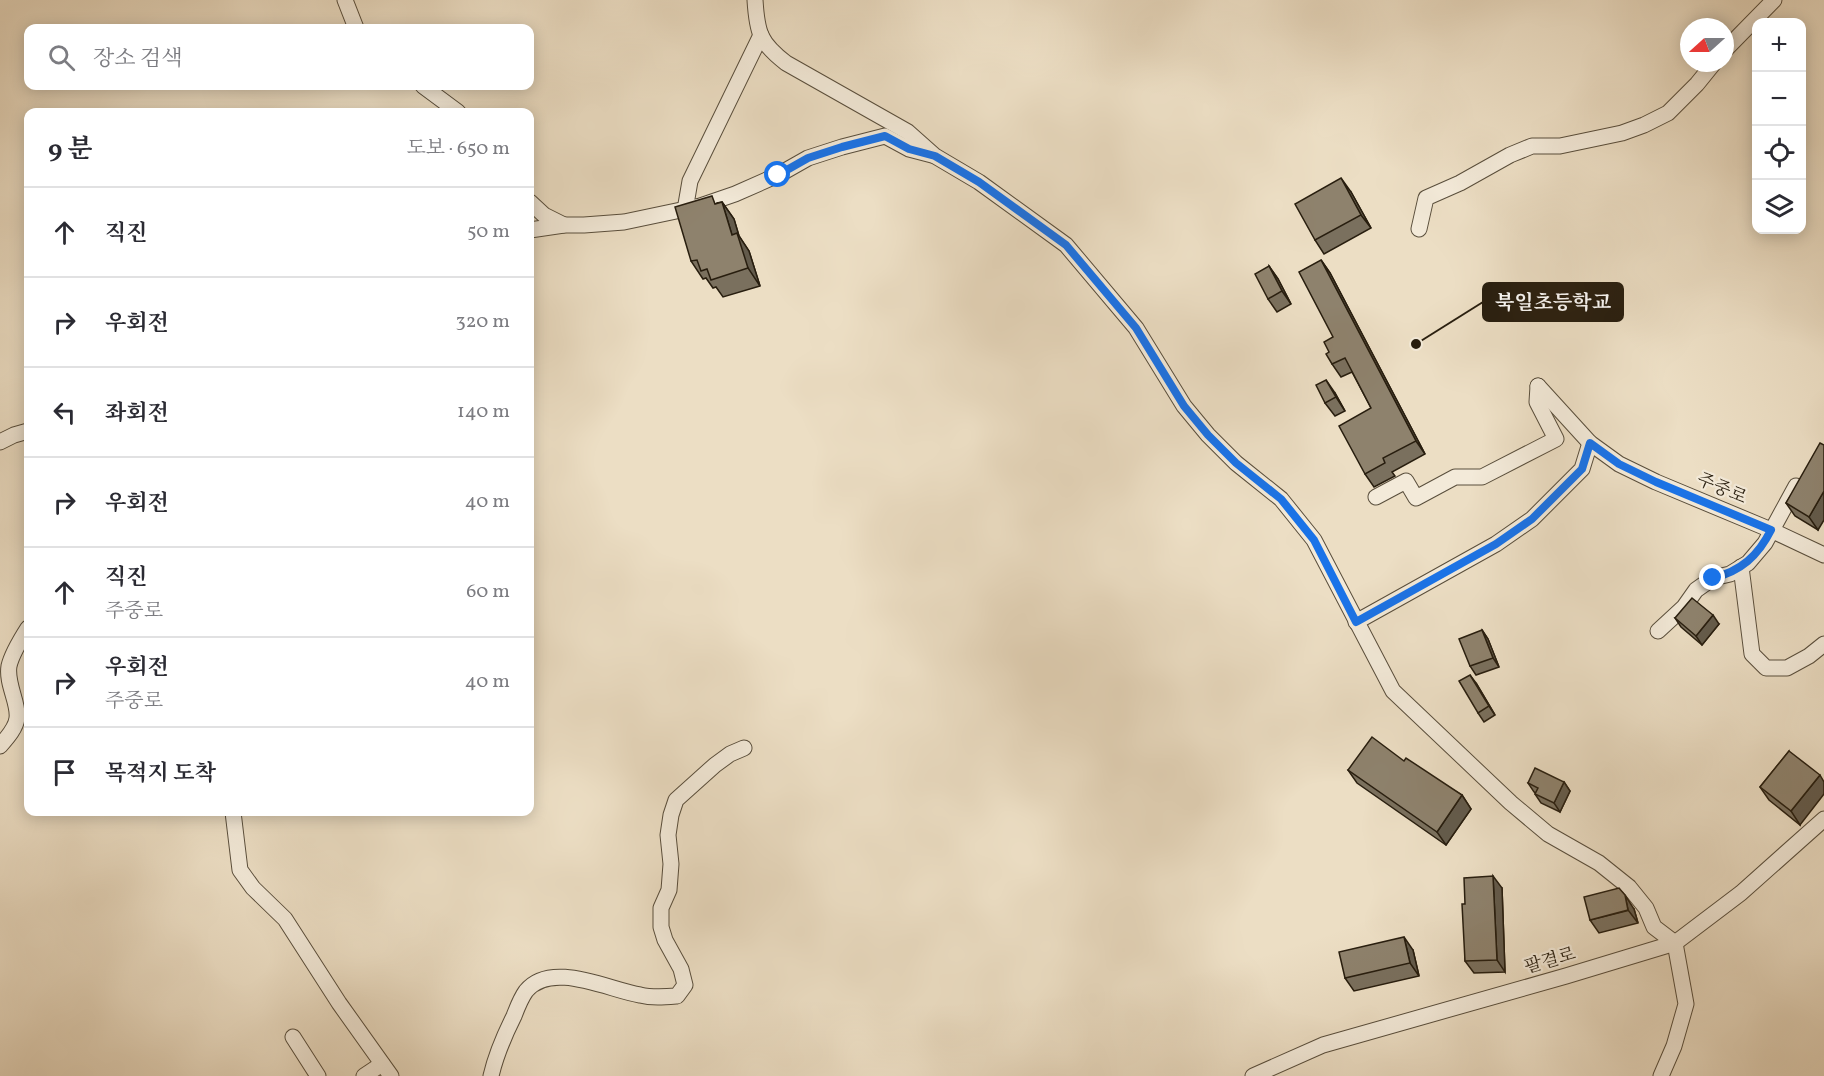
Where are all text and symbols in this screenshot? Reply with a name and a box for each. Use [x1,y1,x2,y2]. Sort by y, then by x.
north arrow [1680,18,1734,72]
map controls [1752,18,1806,234]
button: + [1752,18,1806,72]
search box [24,24,534,90]
icon: search [45,41,78,74]
text: 장소 검색 [93,44,182,75]
button: − [1752,72,1806,126]
button: locate [1752,126,1806,180]
text: 9 분 [48,132,93,168]
text: 도보 · 650 m [406,135,510,163]
route start [764,161,790,187]
button: layers [1752,180,1806,234]
icon: ahead [48,216,81,249]
text: 50 m [467,218,510,246]
text: 직진 [105,219,148,250]
callout: 북일초등학교 [1483,283,1623,321]
text: 북일초등학교 [1495,290,1612,318]
icon: right [48,306,81,339]
text: 320 m [455,308,510,336]
text: 우회전 [105,309,169,340]
icon: left [48,396,81,429]
text: 140 m [457,398,510,426]
text: 좌회전 [105,399,169,430]
street label: 주중로 [1693,468,1750,511]
icon: right [48,486,81,519]
text: 40 m [465,488,510,516]
text: 우회전 [105,489,169,520]
text: 직진 [105,563,148,594]
route end [1699,564,1725,590]
icon: ahead [48,576,81,609]
text: 60 m [466,578,510,606]
text: 주중로 [105,598,163,626]
text: 우회전 [105,653,169,684]
icon: right [48,666,81,699]
text: 40 m [465,668,510,696]
text: 주중로 [105,688,163,716]
icon: arrive [48,756,81,789]
text: 목적지 도착 [105,759,216,790]
street label: 팔결로 [1522,942,1579,981]

